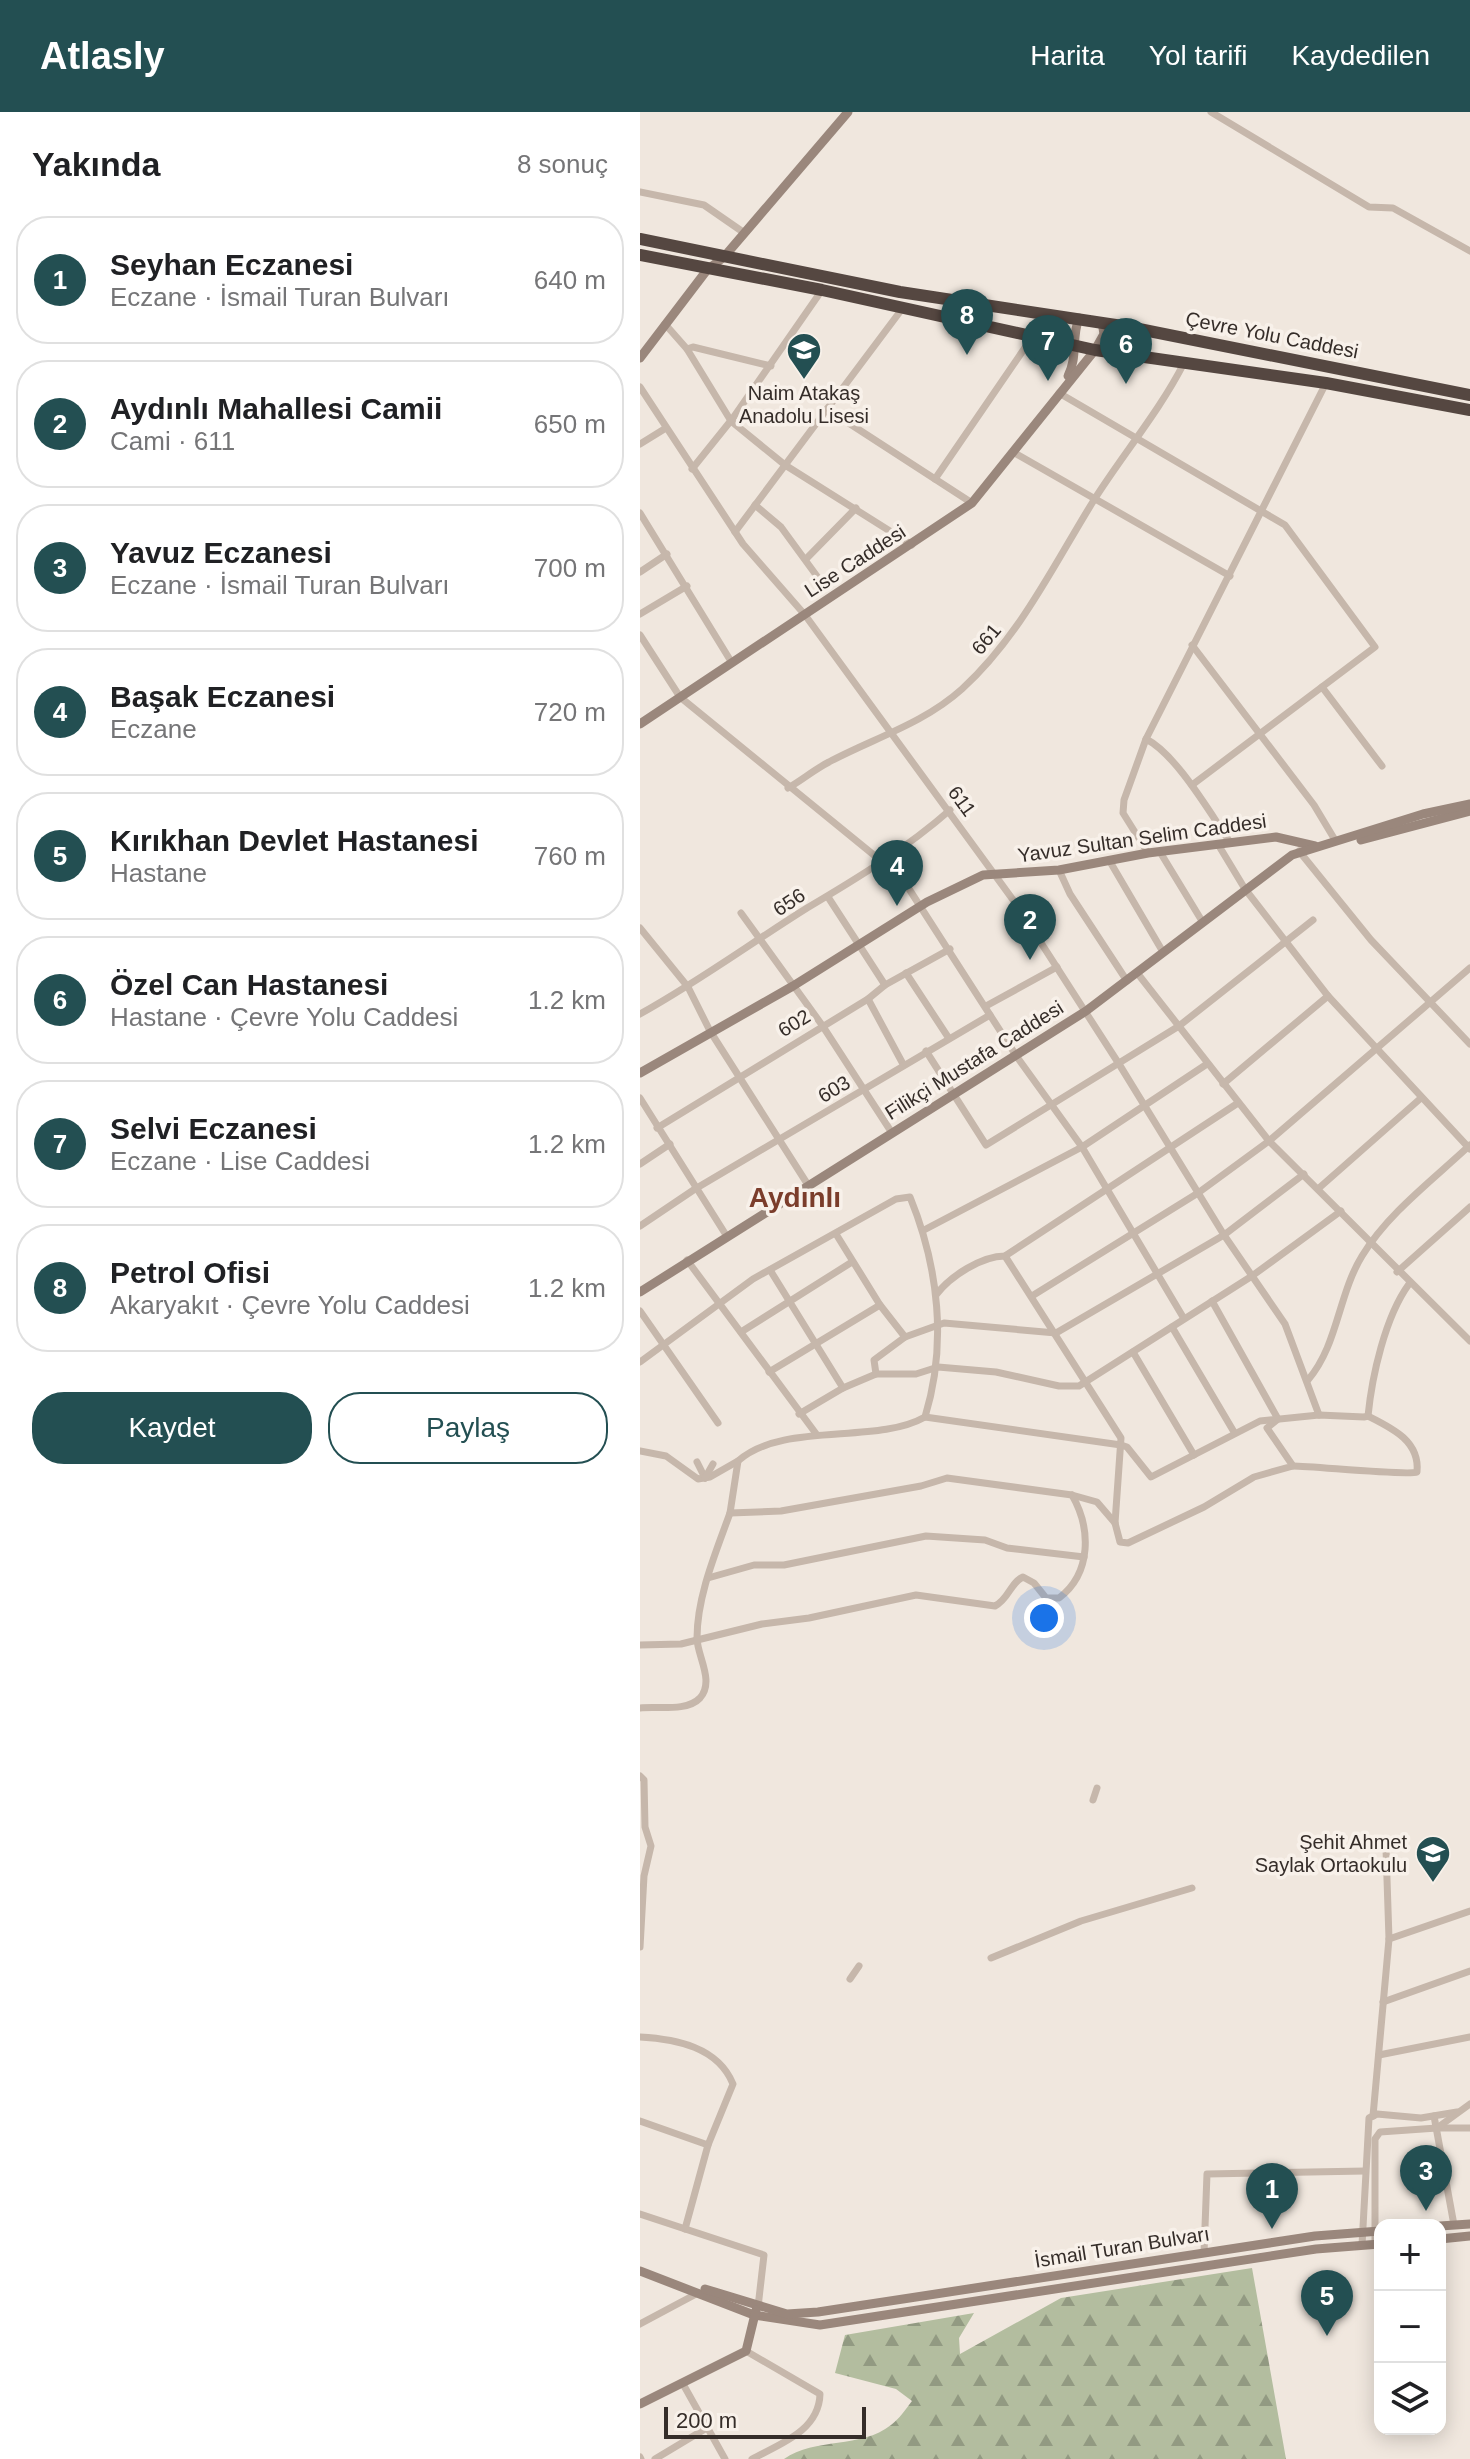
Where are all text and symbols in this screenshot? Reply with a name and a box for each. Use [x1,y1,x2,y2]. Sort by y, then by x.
text: Atlasly [40,35,165,77]
text: Harita [1030,40,1105,71]
text: Yol tarifi [1149,40,1247,71]
text: Kaydedilen [1291,40,1430,71]
text: Yakında [32,145,161,183]
text: 8 sonuç [517,149,608,179]
text: Seyhan Eczanesi [110,248,353,281]
text: 1 [53,265,67,295]
text: 640 m [534,265,606,295]
text: Eczane · İsmail Turan Bulvarı [110,282,450,312]
pin: 8 [941,289,993,355]
street label: Çevre Yolu Caddesi [1184,307,1360,363]
pin: 7 [1022,315,1074,381]
pin: 6 [1100,318,1152,384]
school or university icon: Naim Atakaş Anadolu Lisesi [785,331,823,381]
place label: Naim Atakaş Anadolu Lisesi [739,382,869,427]
text: Aydınlı Mahallesi Camii [110,392,442,425]
text: 2 [53,409,67,439]
text: 650 m [534,409,606,439]
text: Cami · 611 [110,426,235,456]
street label: Lise Caddesi [801,520,909,602]
text: Yavuz Eczanesi [110,536,332,569]
text: 3 [53,553,67,583]
text: 700 m [534,553,606,583]
text: Eczane · İsmail Turan Bulvarı [110,570,450,600]
street label: 661 [967,619,1005,659]
text: Başak Eczanesi [110,680,335,713]
text: 4 [53,697,67,727]
text: 720 m [534,697,606,727]
text: Eczane [110,714,197,744]
street label: 611 [944,782,980,820]
street label: Yavuz Sultan Selim Caddesi [1016,810,1268,866]
text: Kırıkhan Devlet Hastanesi [110,824,478,857]
pin: 4 [871,840,923,906]
text: 5 [53,841,67,871]
text: 760 m [534,841,606,871]
text: Hastane [110,858,207,888]
street label: 656 [769,884,809,920]
pin: 2 [1004,894,1056,960]
text: Özel Can Hastanesi [110,968,388,1001]
text: 6 [53,985,67,1015]
text: 1.2 km [528,985,606,1015]
street label: Filikçi Mustafa Caddesi [881,996,1067,1124]
text: Hastane · Çevre Yolu Caddesi [110,1002,458,1032]
street label: 602 [774,1005,814,1041]
street label: 603 [814,1071,854,1107]
text: Selvi Eczanesi [110,1112,317,1145]
text: 7 [53,1129,67,1159]
text: 1.2 km [528,1129,606,1159]
text: Eczane · Lise Caddesi [110,1146,370,1176]
district label: Aydınlı [749,1182,841,1213]
text: Petrol Ofisi [110,1256,270,1289]
text: 8 [53,1273,67,1303]
text: 1.2 km [528,1273,606,1303]
text: Akaryakıt · Çevre Yolu Caddesi [110,1290,470,1320]
button: Kaydet [32,1392,312,1464]
button: Paylaş [328,1392,608,1464]
your location [1024,1598,1064,1638]
place label: Şehit Ahmet Saylak Ortaokulu [1255,1831,1407,1876]
school or university icon: Şehit Ahmet Saylak Ortaokulu [1414,1834,1452,1884]
pin: 3 [1400,2145,1452,2211]
pin: 1 [1246,2163,1298,2229]
map controls [1374,2219,1446,2435]
button: + [1374,2219,1446,2291]
street label: İsmail Turan Bulvarı [1033,2222,1211,2272]
pin: 5 [1301,2270,1353,2336]
button: − [1374,2291,1446,2363]
button: layers [1374,2363,1446,2435]
scale bar [664,2403,866,2439]
text: 200 m [676,2408,737,2433]

